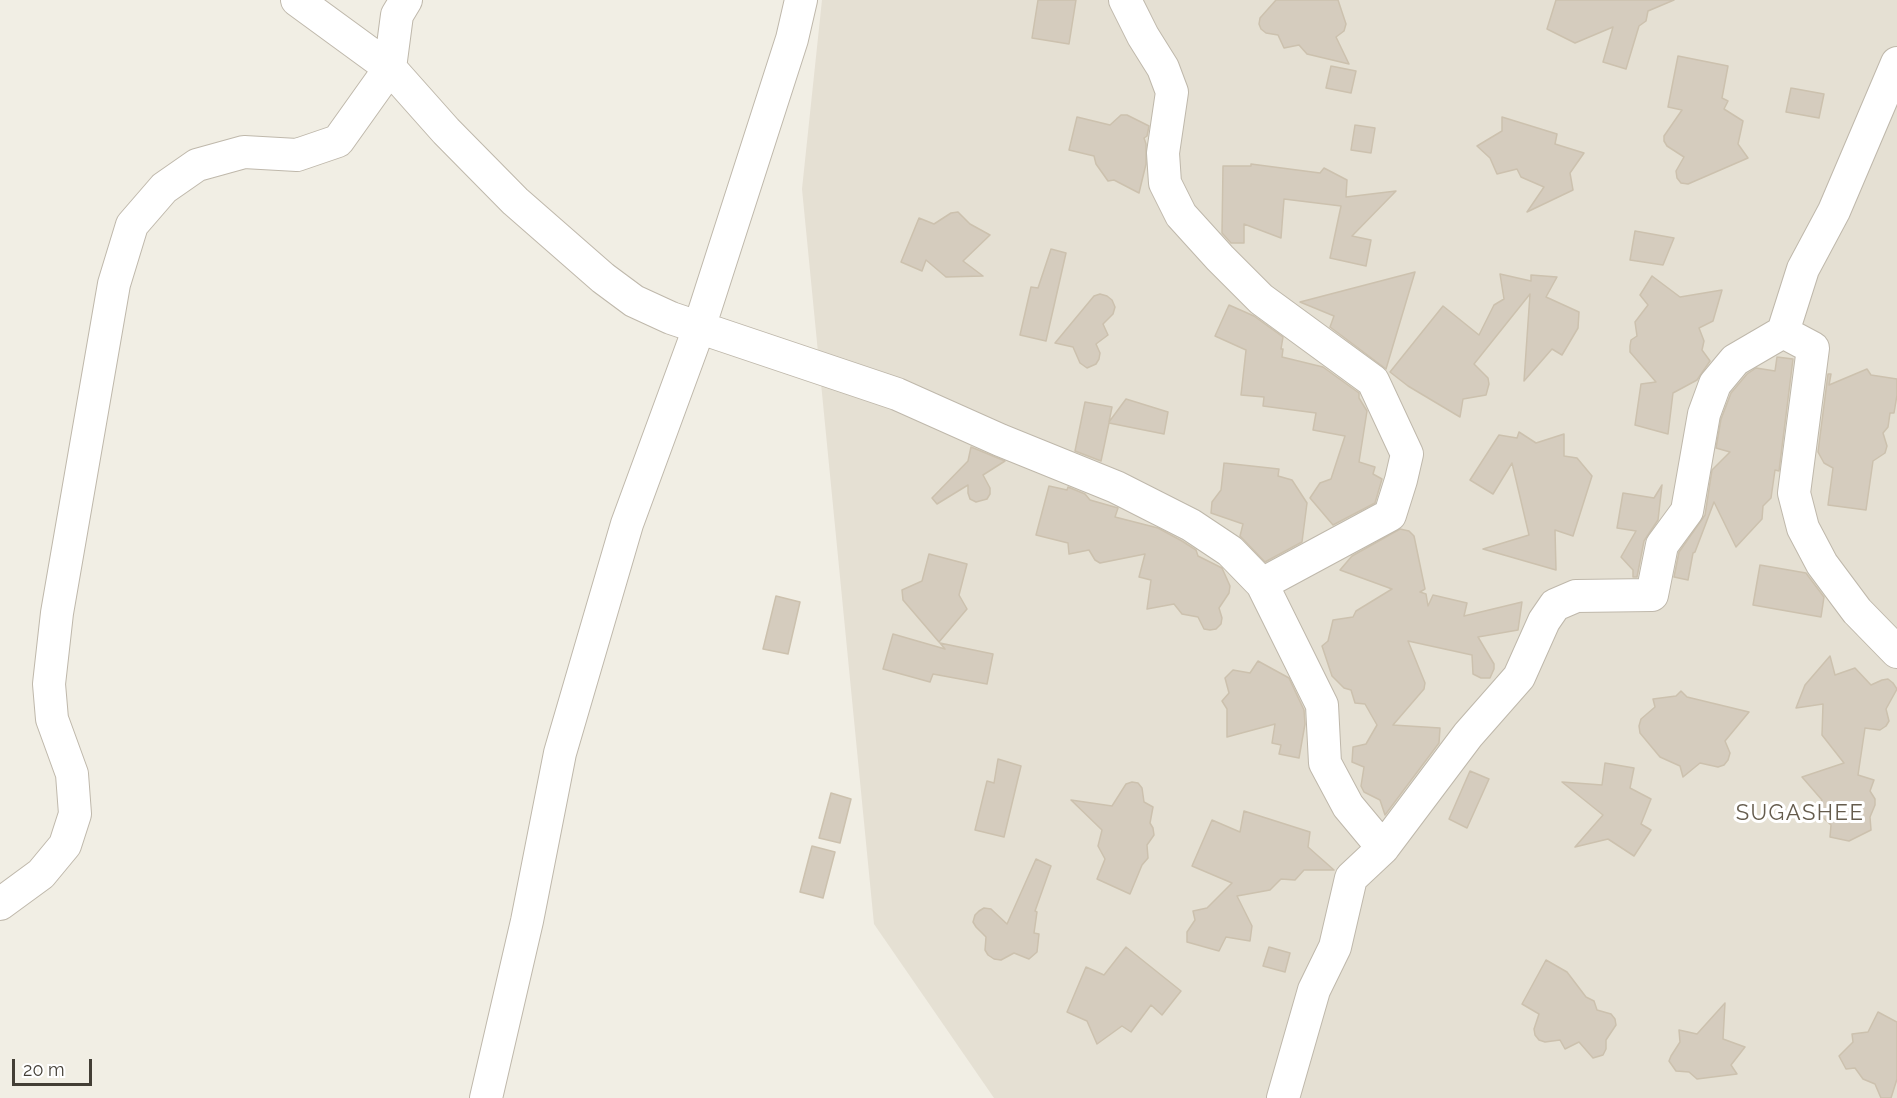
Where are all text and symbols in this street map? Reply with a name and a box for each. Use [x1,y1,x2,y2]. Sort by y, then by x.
district label: SUGASHEE [1736,800,1864,826]
scale bar [15,1047,94,1085]
text: 20 m [23,1059,65,1080]

